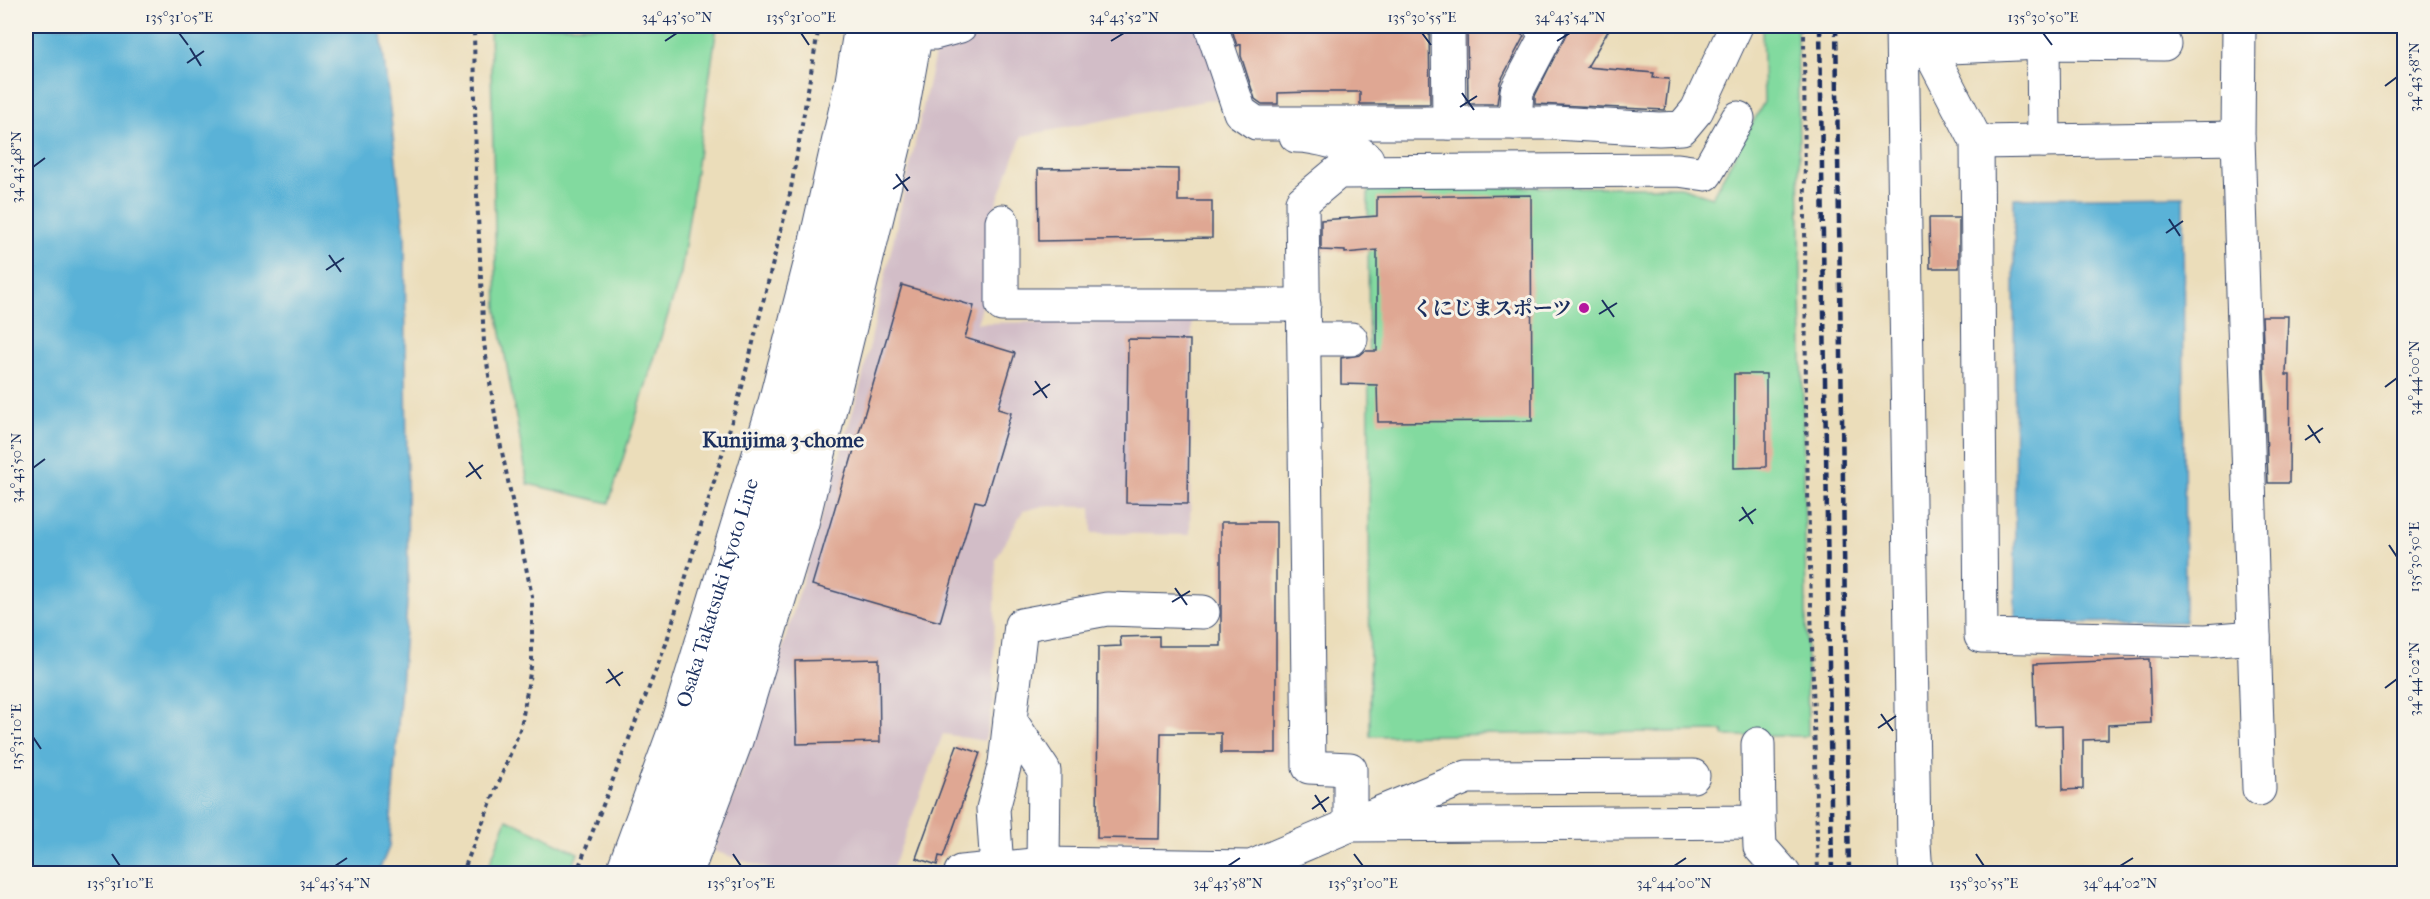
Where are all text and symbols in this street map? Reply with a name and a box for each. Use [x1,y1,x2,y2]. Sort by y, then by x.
text: 135°31'05"E [145,8,213,26]
text: 34°43'50"N [642,8,713,26]
text: 135°31'00"E [766,8,836,26]
text: 34°43'52"N [1089,8,1160,26]
text: 135°30'55"E [1388,8,1456,26]
text: 34°43'54"N [1534,8,1606,26]
text: 135°30'50"E [2008,8,2078,26]
text: 34°43'58"N [2405,41,2423,112]
text: 34°43'48"N [7,130,25,203]
place label: くにじまスポーツ [1413,297,1572,320]
marker: くにじまスポーツ [1577,301,1591,315]
text: 34°44'00"N [2405,340,2423,416]
district label: Kunijima 3-chome [702,428,864,452]
text: 34°43'50"N [7,432,25,503]
street label: Osaka Takatsuki Kyoto Line [671,475,763,710]
text: 135°30'50"E [2405,522,2423,592]
text: 34°44'02"N [2405,641,2423,716]
text: 135°31'10"E [7,704,25,770]
text: 135°31'10"E [87,874,153,892]
text: 34°43'54"N [299,874,371,892]
text: 135°31'05"E [707,874,775,892]
text: 34°43'58"N [1193,874,1264,892]
text: 135°31'00"E [1328,874,1398,892]
text: 34°44'00"N [1636,874,1712,892]
text: 135°30'55"E [1950,874,2018,892]
text: 34°44'02"N [2083,874,2158,892]

